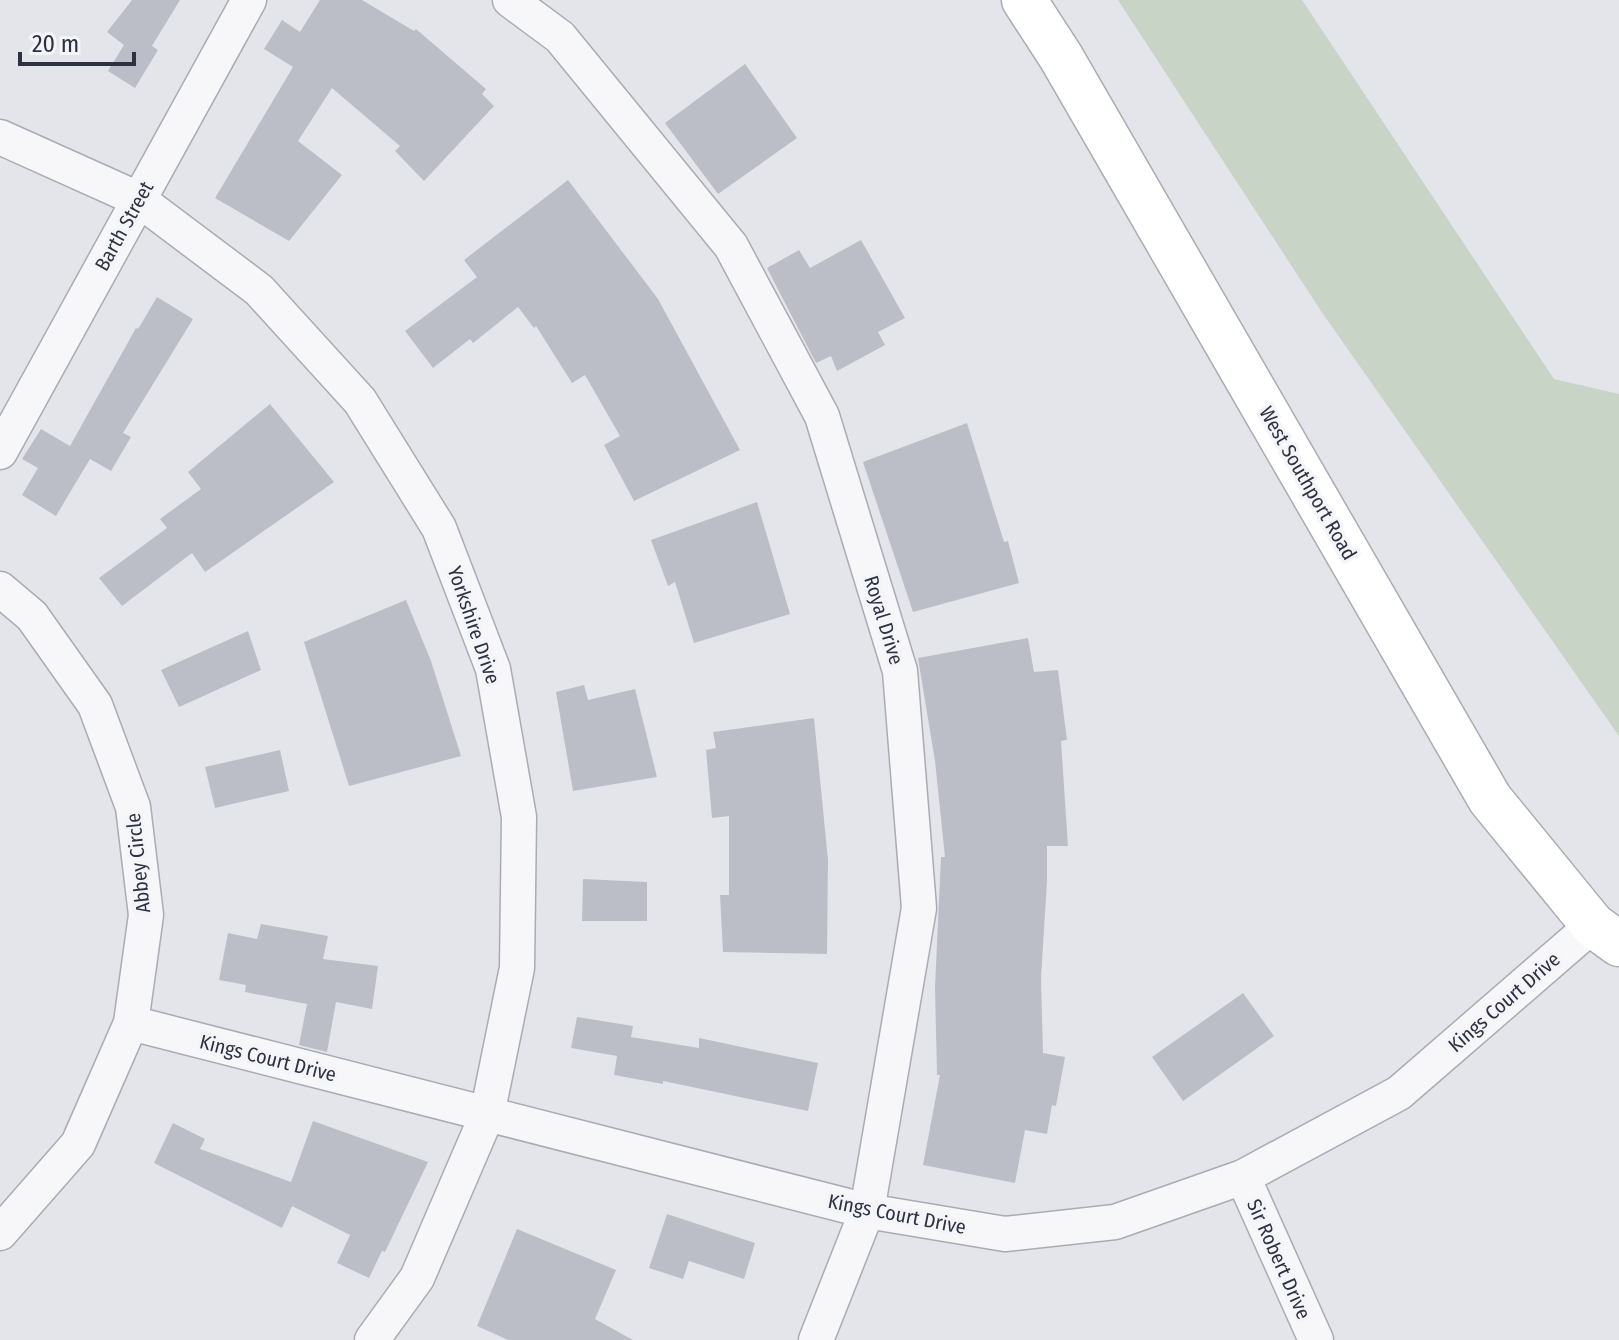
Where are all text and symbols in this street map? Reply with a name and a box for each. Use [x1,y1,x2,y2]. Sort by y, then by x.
scale bar [20,16,134,66]
text: 20 m [32,30,79,58]
street label: Barth Street [90,177,159,275]
street label: West Southport Road [1254,402,1362,564]
street label: Yorkshire Drive [443,563,505,687]
street label: Royal Drive [859,573,909,667]
street label: Abbey Circle [121,812,155,914]
street label: Kings Court Drive [1443,947,1565,1057]
street label: Kings Court Drive [197,1029,339,1087]
street label: Kings Court Drive [826,1189,968,1239]
street label: Sir Robert Drive [1242,1195,1316,1323]

